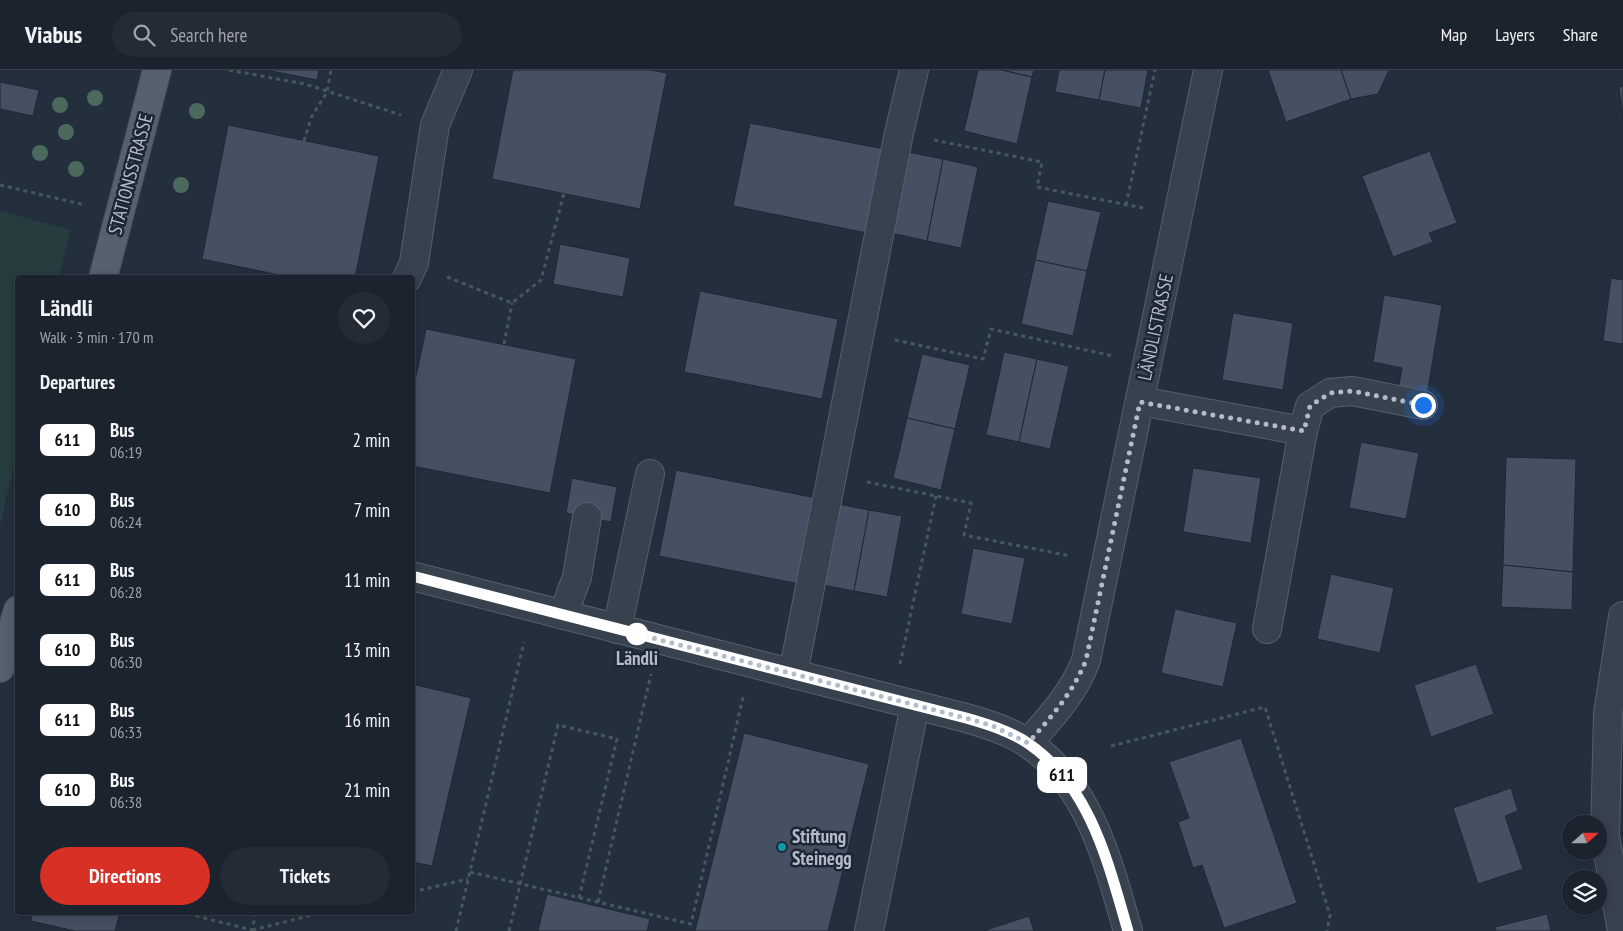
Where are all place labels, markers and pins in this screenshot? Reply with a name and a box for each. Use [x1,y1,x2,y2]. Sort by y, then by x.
marker: Ländli [626,623,648,645]
place label: Ländli [616,646,658,670]
place label: Stiftung Steinegg [792,824,852,870]
marker: Stiftung Steinegg [776,841,788,853]

